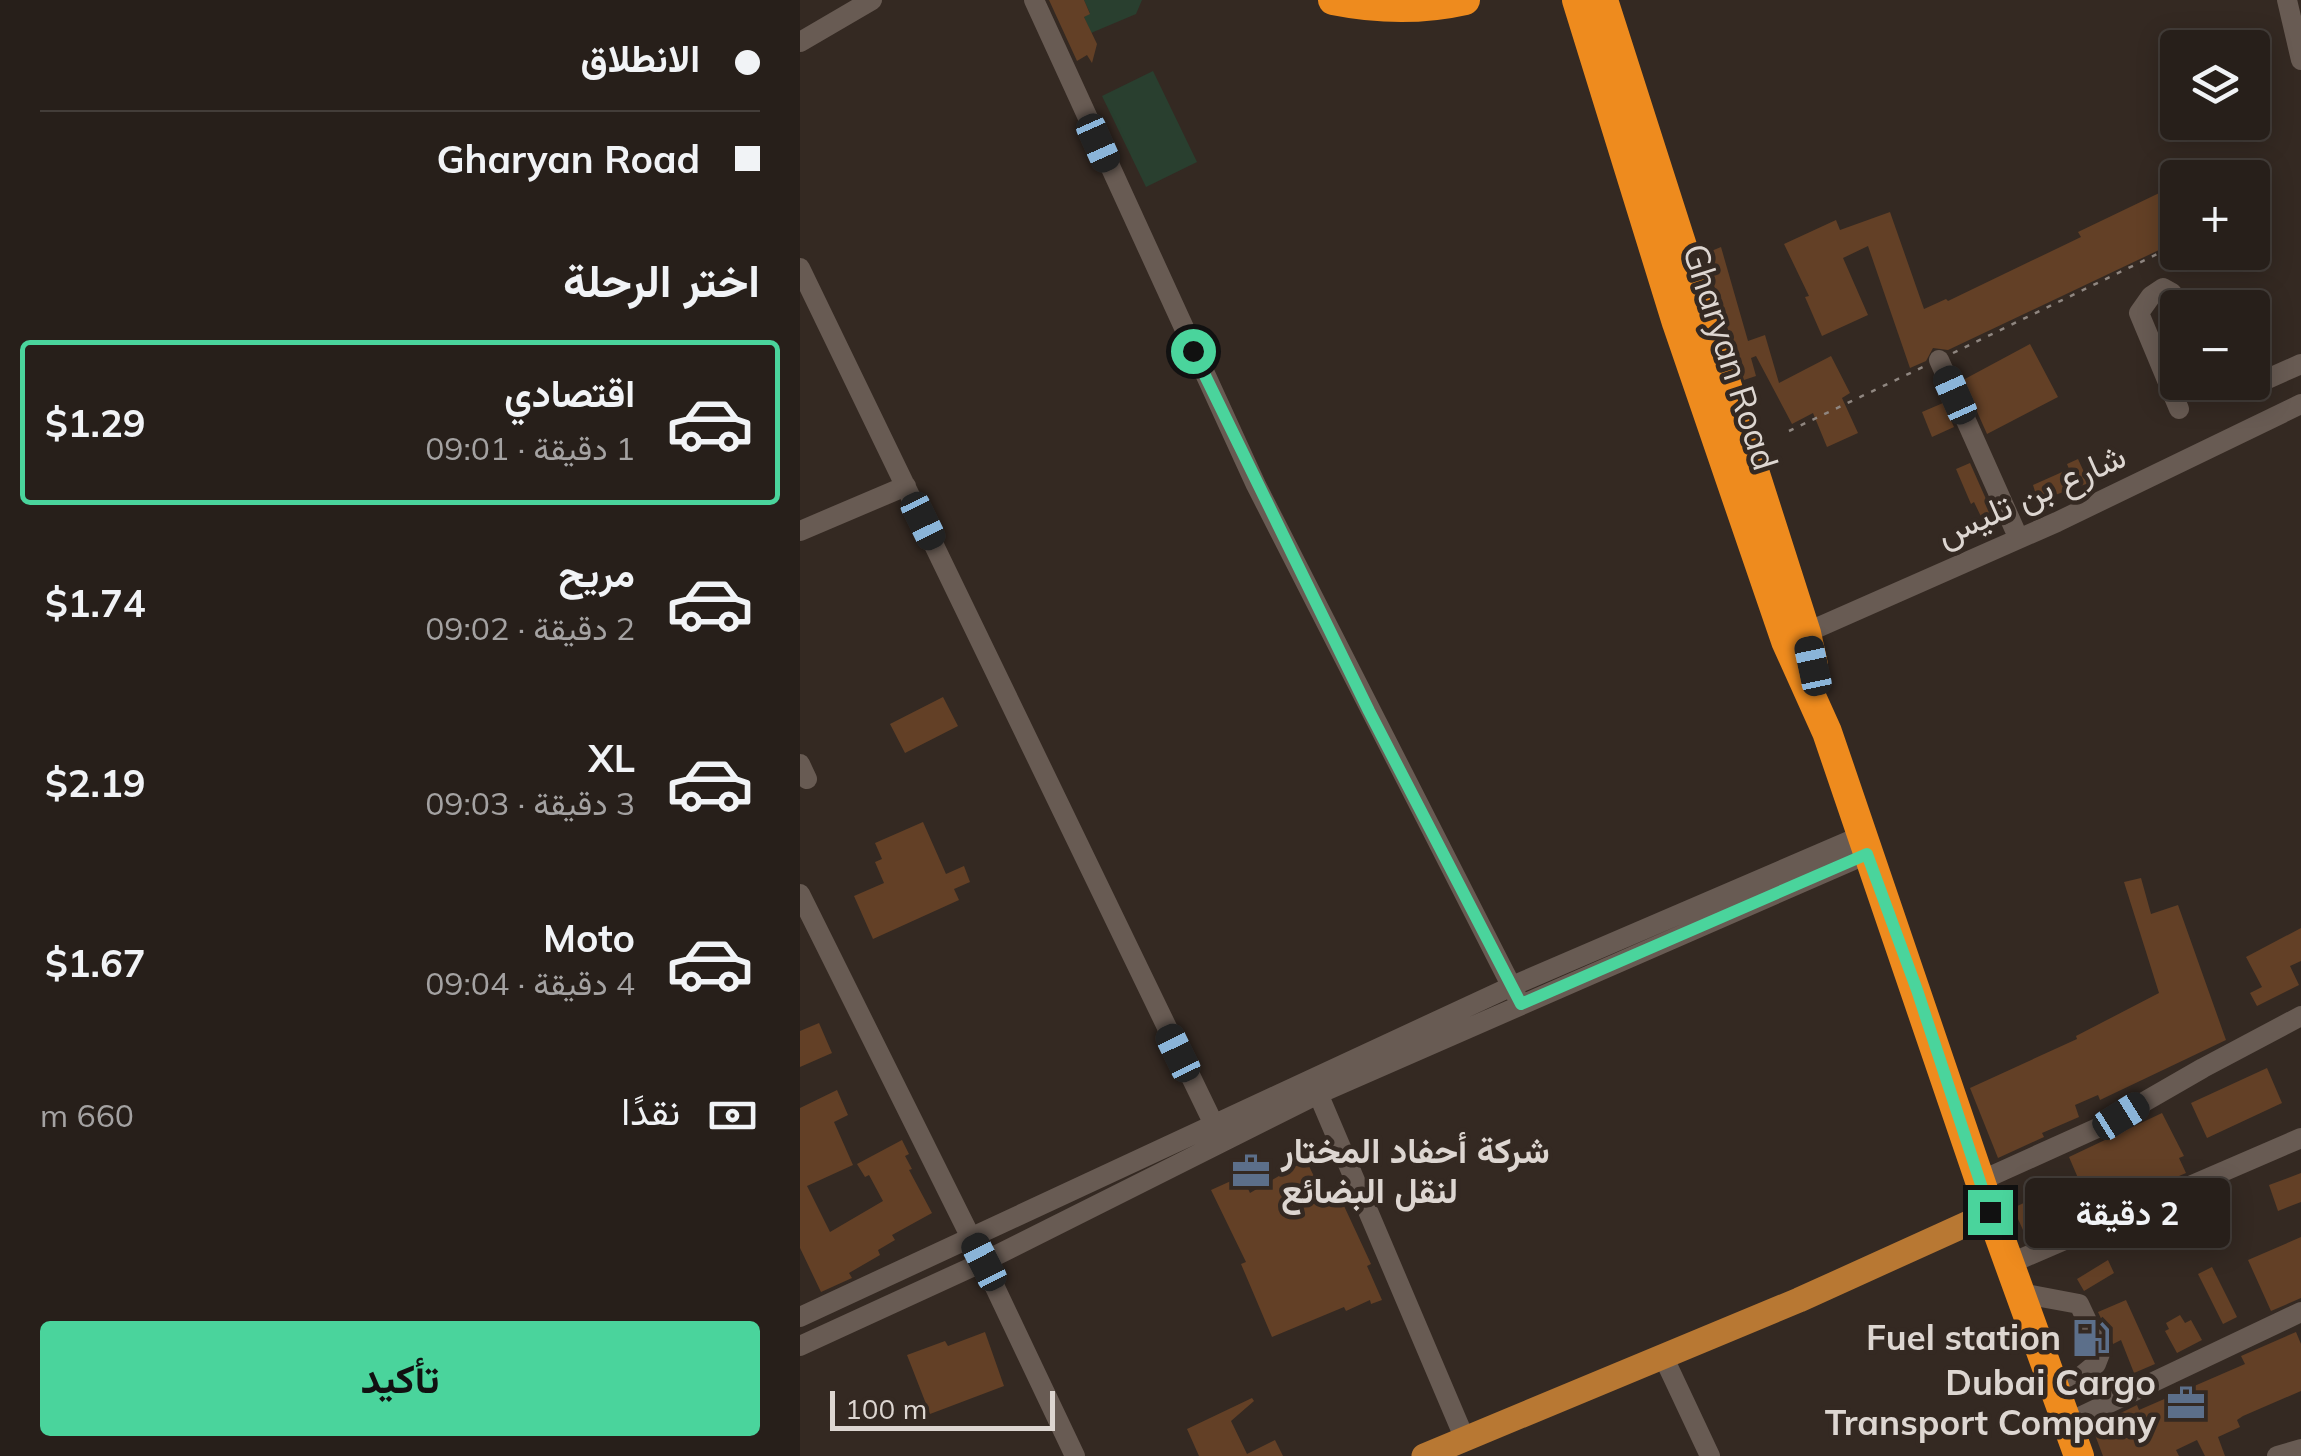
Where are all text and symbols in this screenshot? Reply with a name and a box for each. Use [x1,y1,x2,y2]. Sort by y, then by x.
map controls [2160,30,2270,400]
button: layers [2160,30,2270,140]
text: الانطلاق [581,34,700,82]
car [1072,109,1124,177]
text: Gharyan Road [436,135,700,183]
button: + [2160,160,2270,270]
street label: Gharyan Road [1674,238,1788,475]
text: اختر الرحلة [563,252,760,308]
button: − [2160,290,2270,400]
route start [1171,329,1216,374]
car [1929,361,1981,429]
text: اقتصادي [504,369,635,417]
icon: car [665,378,755,468]
text: $1.29 [45,399,146,447]
text: 1 دقيقة · 09:01 [425,428,635,468]
street label: شارع بن تليس [1929,433,2133,558]
car [896,487,950,555]
text: مريح [559,549,635,597]
icon: car [665,558,755,648]
text: $1.74 [45,579,146,627]
text: 2 دقيقة · 09:02 [425,608,635,648]
car [1792,634,1834,698]
text: XL [588,734,635,782]
icon: car [665,738,755,828]
text: $2.19 [45,759,146,807]
text: 3 دقيقة · 09:03 [425,783,635,823]
text: Moto [543,914,635,962]
icon: car [665,918,755,1008]
text: $1.67 [45,939,146,987]
text: 4 دقيقة · 09:04 [425,963,635,1003]
car [1151,1019,1205,1087]
text: نقدًا [621,1087,680,1135]
car [2088,1087,2154,1145]
icon: cash [705,1088,760,1143]
text: 660 m [40,1095,134,1135]
place label: شركة أحفاد المختار لنقل البضائع [1280,1128,1550,1215]
office icon: شركة أحفاد المختار لنقل البضائع [1230,1150,1272,1192]
callout: 2 دقيقة [2025,1177,2230,1247]
route end [1968,1190,2013,1235]
text: 2 دقيقة [2076,1193,2179,1233]
car [957,1228,1011,1296]
place label: Fuel station [1866,1315,2061,1359]
fuel station icon: Fuel station [2070,1317,2112,1359]
button: تأكيد [40,1321,760,1436]
place label: Dubai Cargo Transport Company [1825,1360,2157,1444]
office icon: Dubai Cargo Transport Company [2165,1382,2207,1424]
scale bar [830,1386,1055,1430]
text: 100 m [845,1391,927,1426]

